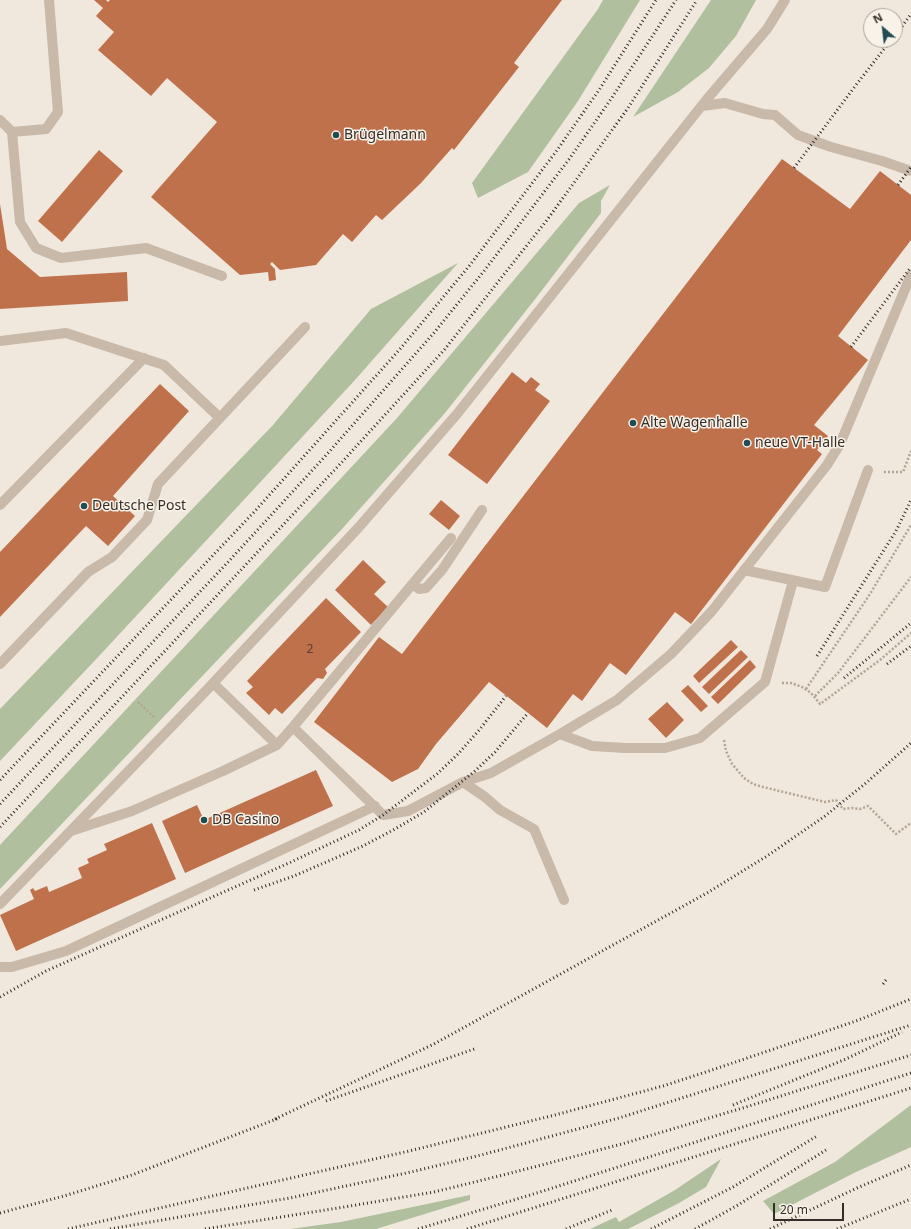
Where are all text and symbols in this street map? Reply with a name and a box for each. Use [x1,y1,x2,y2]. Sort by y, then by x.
north arrow [863,8,903,48]
text: N [870,9,885,27]
place label: Brügelmann [344,127,426,143]
marker: Brügelmann [331,130,341,140]
place label: Alte Wagenhalle [641,415,748,431]
marker: Alte Wagenhalle [628,418,638,428]
place label: neue VT-Halle [755,435,845,451]
marker: neue VT-Halle [742,438,752,448]
place label: Deutsche Post [92,498,186,514]
marker: Deutsche Post [79,501,89,511]
house number: 2 [307,643,313,657]
place label: DB Casino [212,812,279,828]
marker: DB Casino [199,815,209,825]
scale bar [775,1195,846,1221]
text: 20 m [780,1201,808,1218]

